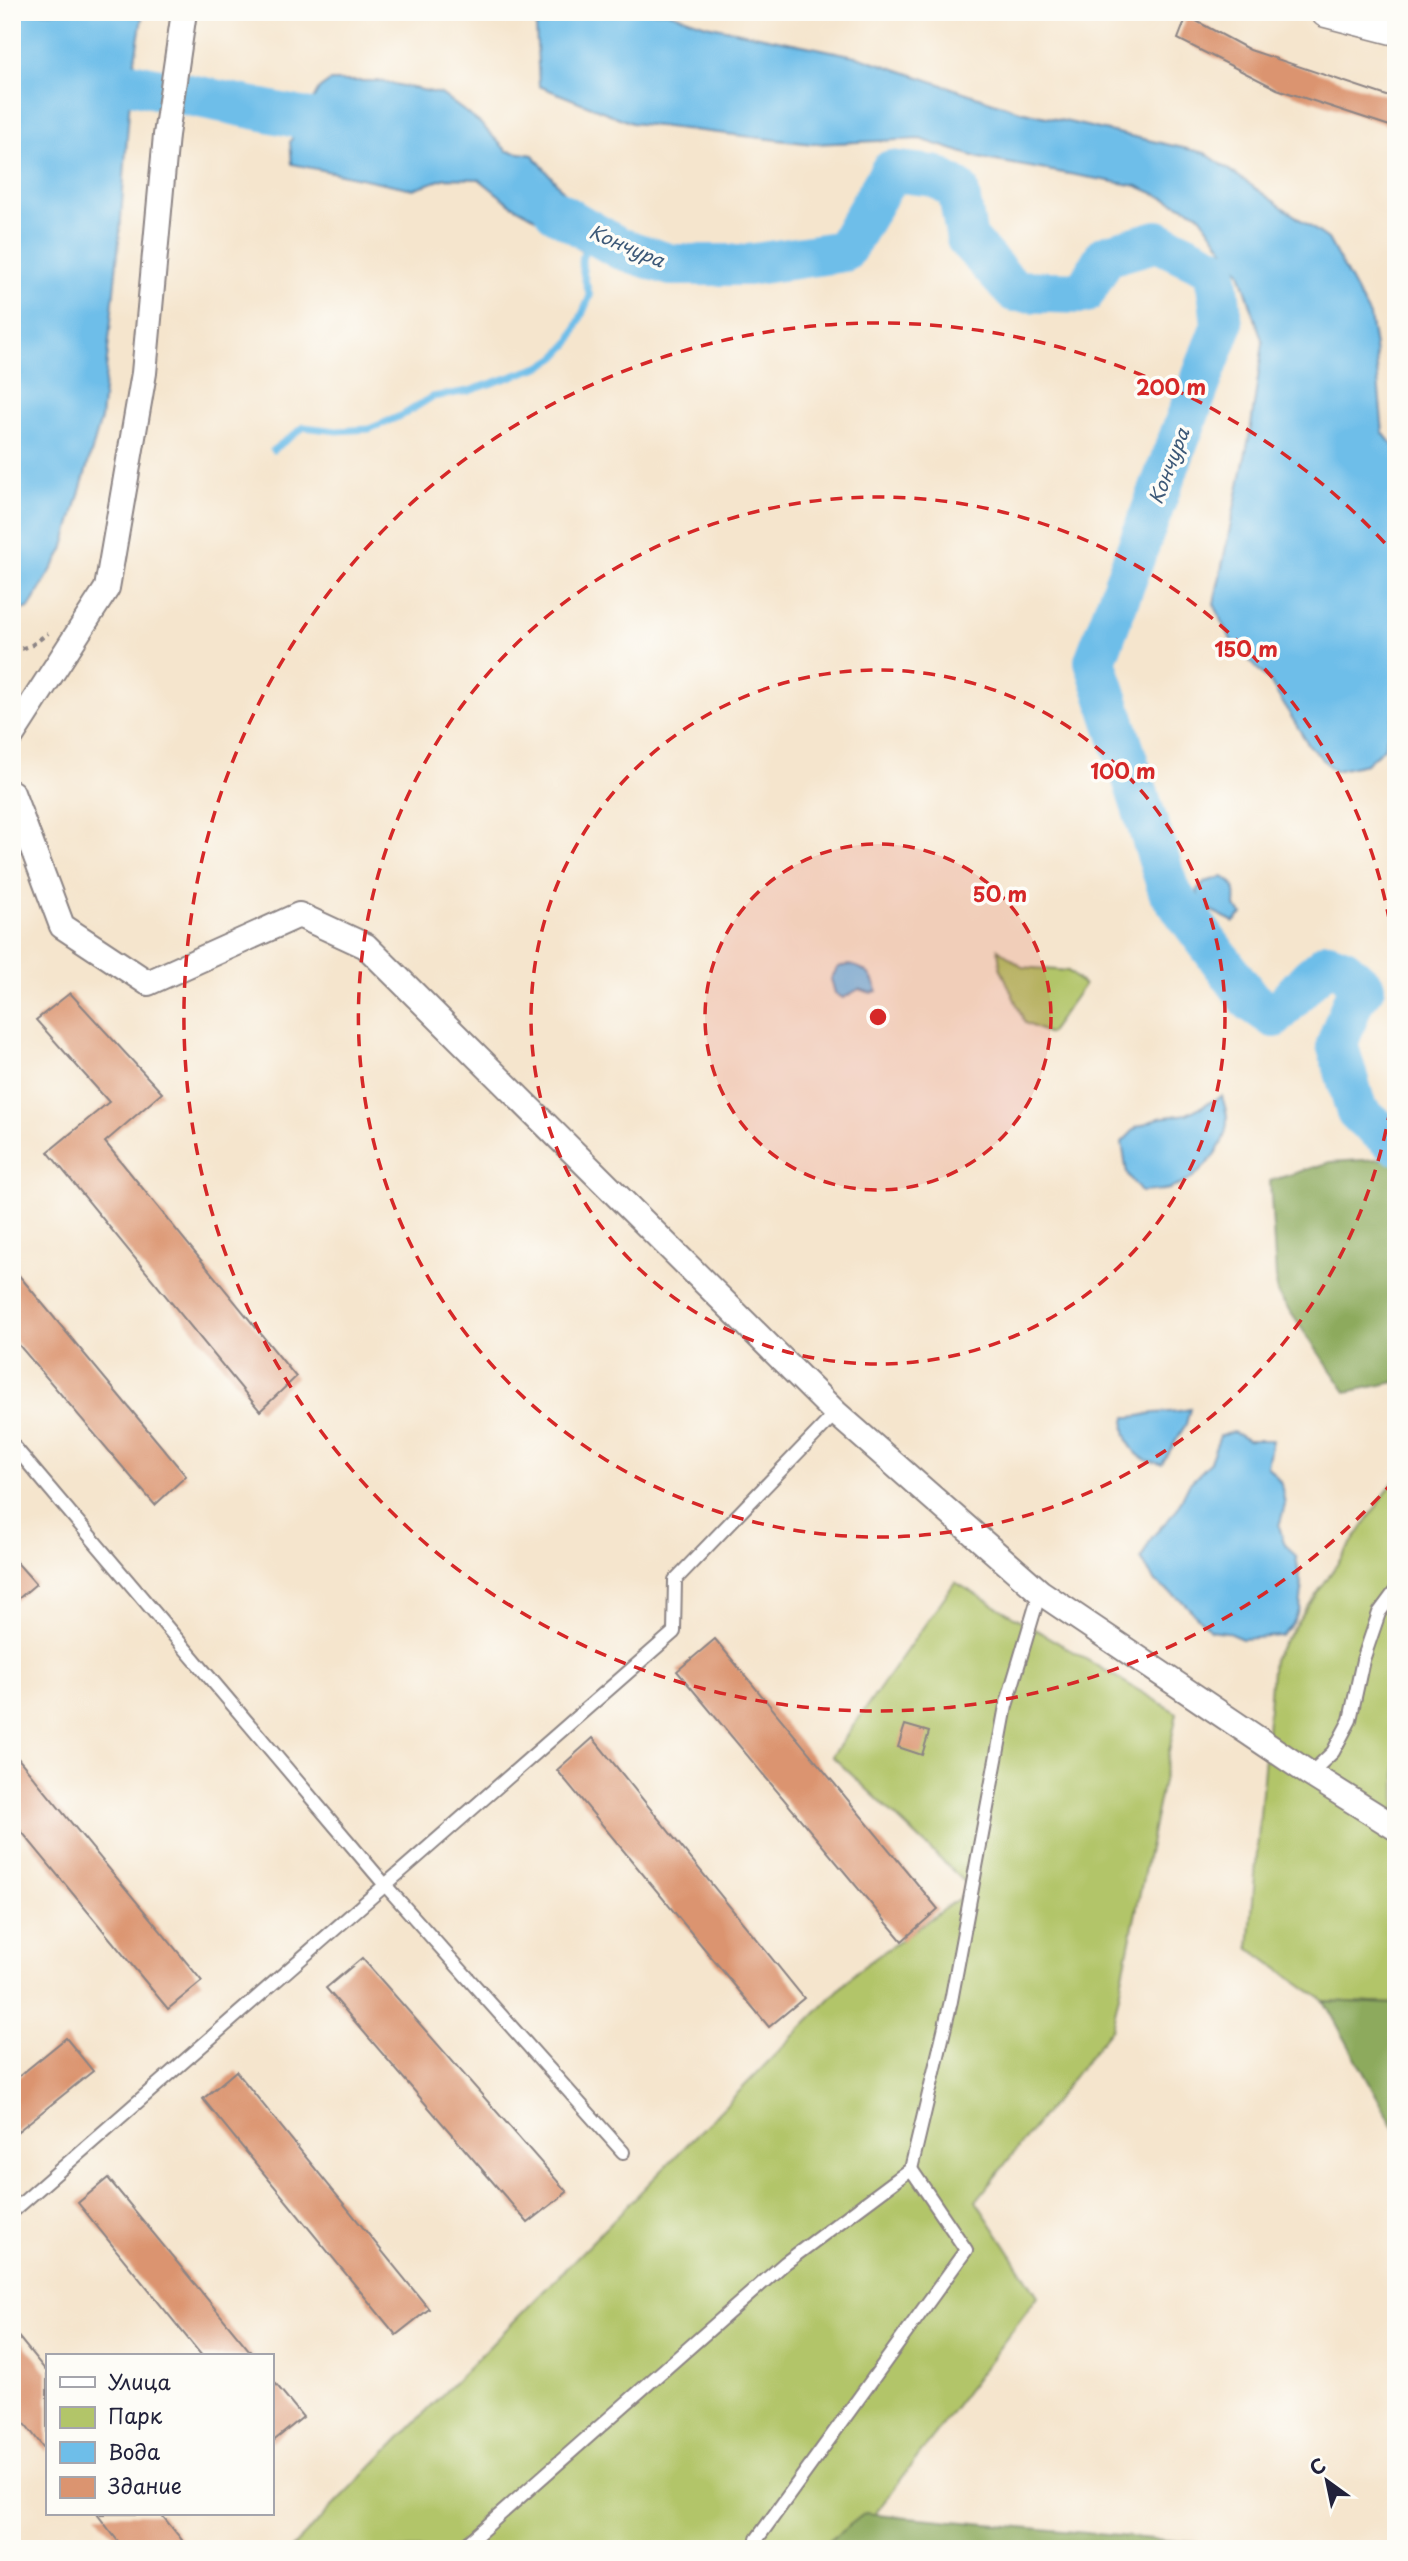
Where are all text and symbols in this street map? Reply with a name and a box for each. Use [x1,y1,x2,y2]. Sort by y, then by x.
water label: Кончура [585,217,670,274]
text: 200 m [1136,370,1206,402]
water label: Кончура [1141,423,1196,508]
text: 150 m [1214,632,1278,664]
text: 100 m [1090,754,1156,786]
text: 50 m [973,877,1027,909]
centre of rings [866,1005,890,1029]
legend [46,2354,273,2516]
text: Улица [108,2365,171,2397]
text: Парк [108,2399,163,2431]
text: Вода [108,2435,160,2467]
north arrow [1292,2446,1362,2516]
text: С [1304,2450,1331,2482]
text: Здание [108,2469,182,2501]

